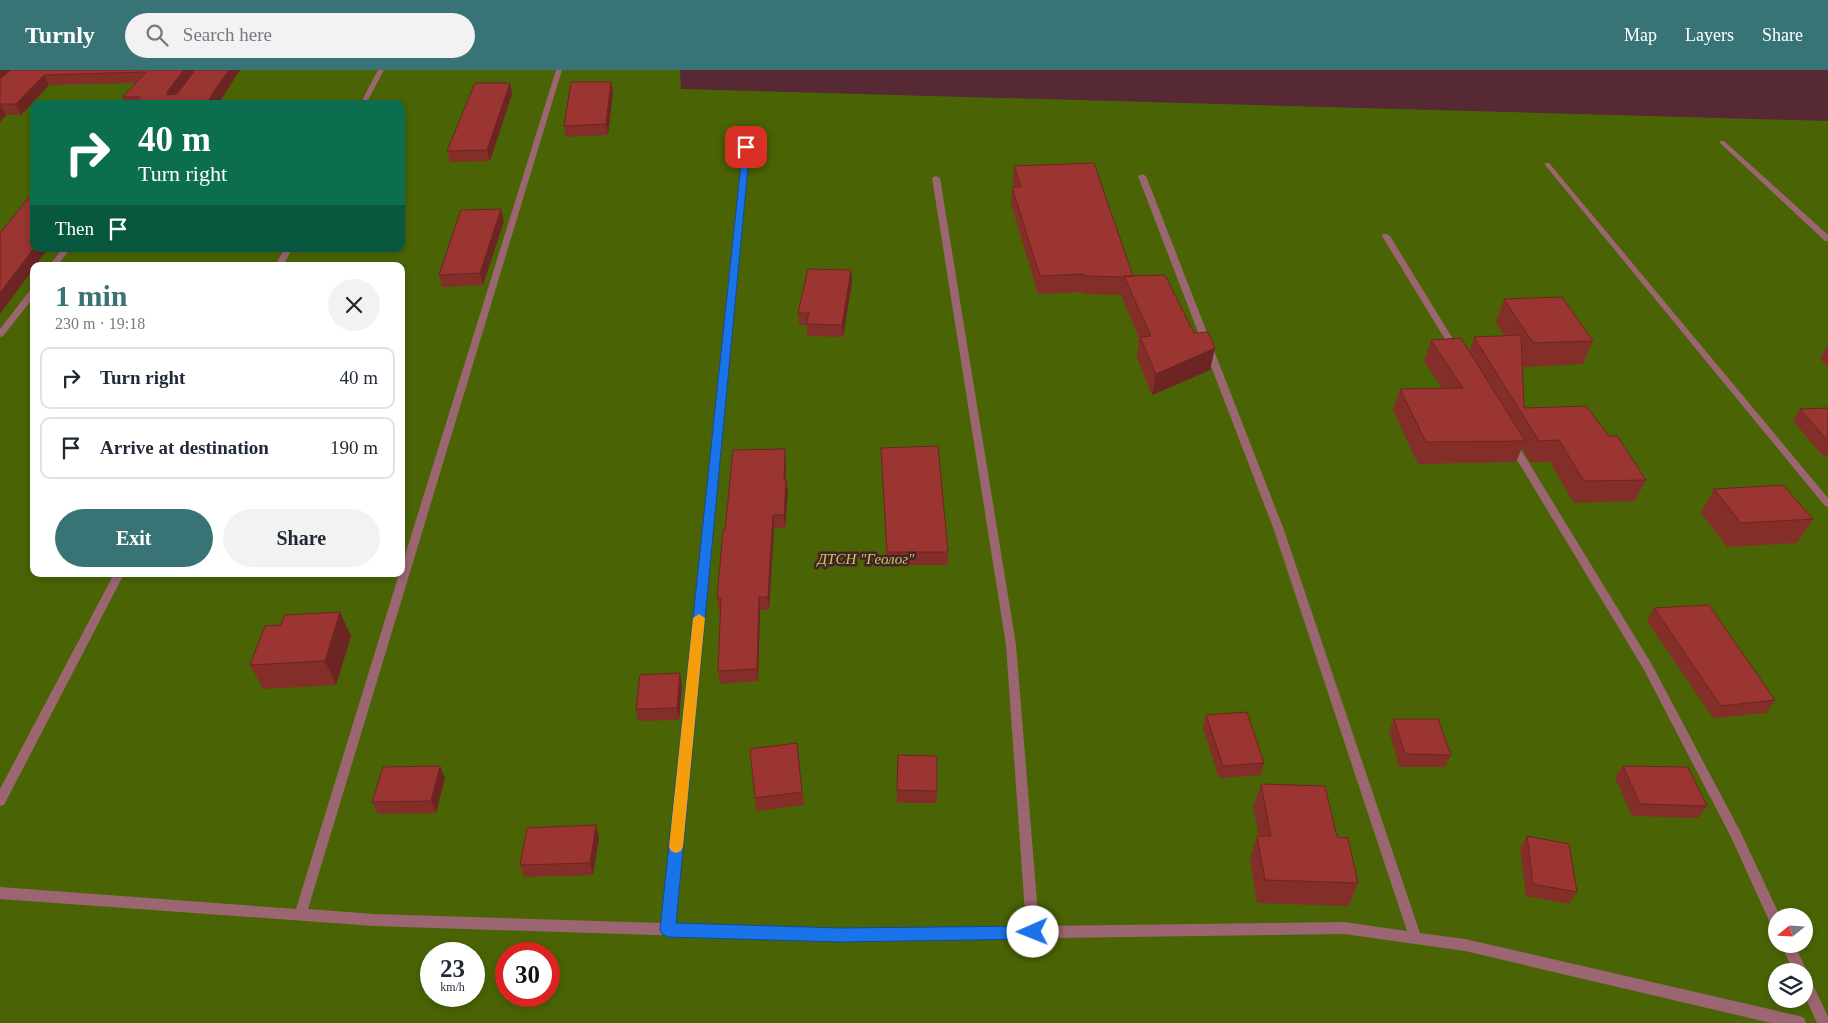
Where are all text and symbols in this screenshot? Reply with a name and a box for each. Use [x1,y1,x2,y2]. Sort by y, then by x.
search box [125,13,475,58]
icon: search [143,21,171,49]
text: Turnly [25,22,95,48]
text: Search here [183,24,272,45]
text: Map [1624,25,1657,45]
text: Layers [1685,25,1734,45]
text: Share [1762,25,1803,45]
icon: right [55,120,120,185]
text: 40 m [138,120,211,159]
pin [725,126,767,168]
icon: arrive [732,133,760,161]
text: Turn right [138,161,227,186]
icon: arrive [104,215,132,243]
text: Then [55,218,94,239]
text: 1 min [55,279,128,312]
button: close [328,279,380,331]
text: 230 m · 19:18 [55,315,145,332]
icon: right [57,364,85,392]
text: Turn right [100,367,185,388]
text: 40 m [339,367,378,388]
icon: arrive [57,434,85,462]
text: Arrive at destination [100,437,269,458]
text: 190 m [330,437,378,458]
button: Exit [55,509,213,567]
button: Share [223,509,380,567]
park label: ДТСН "Геолог" [816,551,915,567]
position arrow [1006,905,1058,957]
north arrow [1768,908,1812,952]
map controls [1768,908,1813,1008]
speed limit sign: 30 [495,942,560,1007]
text: 23 [440,955,465,982]
button: layers [1768,963,1813,1008]
text: km/h [440,980,465,994]

